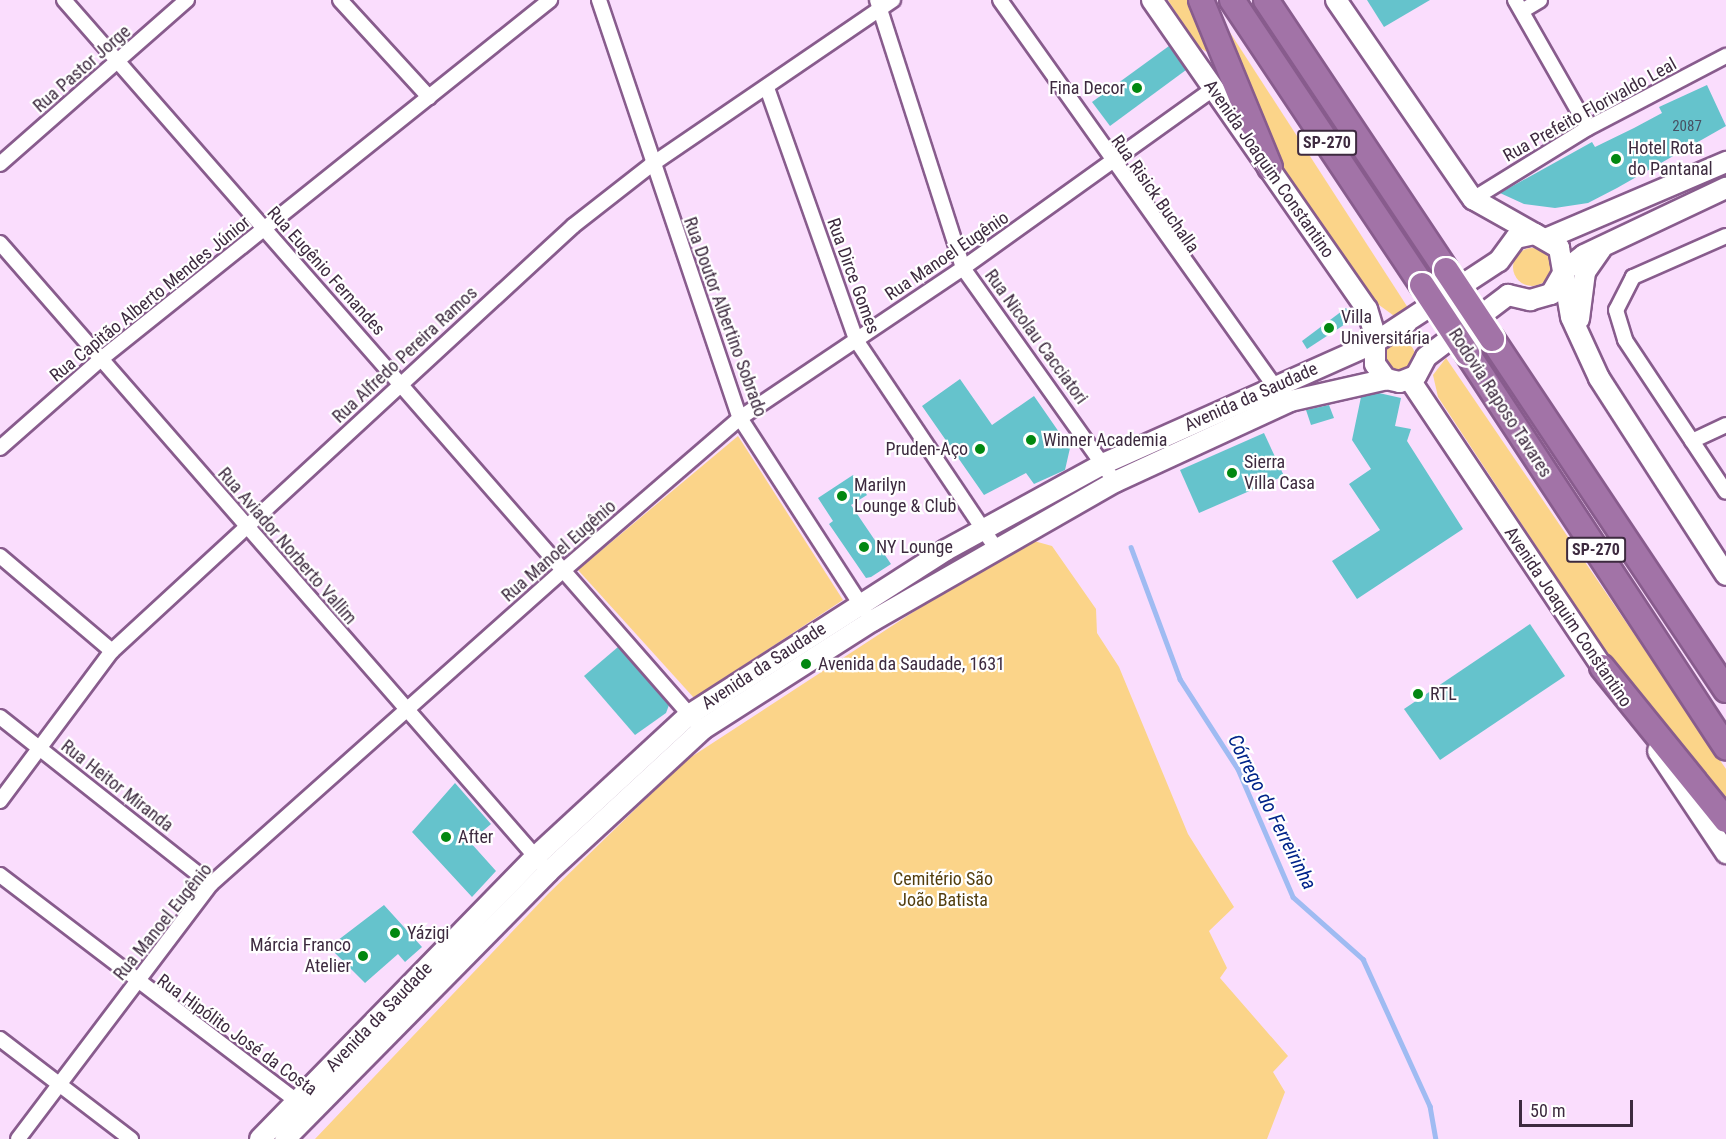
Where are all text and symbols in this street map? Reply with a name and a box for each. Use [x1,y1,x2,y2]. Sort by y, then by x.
street label: Rua Pastor Jorge [29,21,135,117]
street label: Rua Prefeito Florivaldo Leal [1500,53,1680,167]
street label: Avenida Joaquim Constantino [1199,76,1339,262]
place label: Fina Decor [1049,77,1125,99]
marker: Fina Decor [1130,81,1144,95]
house number: 2087 [1672,118,1702,136]
road number: SP-270 [1297,130,1357,156]
street label: Rua Risick Buchalla [1106,131,1204,257]
place label: Hotel Rota do Pantanal [1628,138,1713,180]
marker: Hotel Rota do Pantanal [1609,152,1623,166]
street label: Rua Eugênio Fernandes [262,202,390,340]
street label: Rua Manoel Eugênio [881,207,1013,305]
street label: Rua Capitão Alberto Mendes Júnior [46,212,254,386]
street label: Rua Doutor Albertino Sobrado [679,214,771,420]
street label: Rua Dirce Gomes [822,215,884,337]
street label: Rua Nicolau Cacciatori [980,265,1092,409]
street label: Rua Alfredo Pereira Ramos [328,282,482,428]
place label: Villa Universitária [1341,307,1430,350]
marker: Villa Universitária [1322,321,1336,335]
street label: Rodovia Raposo Tavares [1444,324,1556,482]
street label: Avenida da Saudade [1181,358,1321,436]
place label: Winner Academia [1043,429,1167,451]
marker: Winner Academia [1024,433,1038,447]
place label: Pruden-Aço [886,438,968,460]
marker: Pruden-Aço [973,442,987,456]
place label: Sierra Villa Casa [1244,452,1315,494]
street label: Rua Aviador Norberto Vallim [213,463,361,629]
marker: Sierra Villa Casa [1225,466,1239,480]
place label: Marilyn Lounge & Club [854,475,956,518]
marker: Marilyn Lounge & Club [835,489,849,503]
street label: Rua Manoel Eugênio [497,495,621,607]
street label: Avenida Joaquim Constantino [1500,523,1636,711]
place label: NY Lounge [876,536,953,558]
road number: SP-270 [1566,537,1626,563]
marker: NY Lounge [857,540,871,554]
street label: Avenida da Saudade [698,618,830,714]
place label: Avenida da Saudade, 1631 [818,653,1005,675]
marker: Avenida da Saudade, 1631 [799,657,813,671]
place label: RTL [1430,683,1457,705]
marker: RTL [1411,687,1425,701]
water label: Córrego do Ferreirinha [1222,730,1322,894]
street label: Rua Heitor Miranda [57,736,177,836]
place label: After [458,826,493,848]
marker: After [439,830,453,844]
street label: Rua Manoel Eugênio [109,859,217,985]
park label: Cemitério São João Batista [893,869,993,912]
place label: Yázigi [407,922,449,944]
marker: Yázigi [388,926,402,940]
place label: Márcia Franco Atelier [250,935,351,978]
marker: Márcia Franco Atelier [356,949,370,963]
street label: Avenida da Saudade [321,958,437,1076]
street label: Rua Hipólito José da Costa [153,970,321,1100]
scale bar [1522,1088,1636,1126]
text: 50 m [1530,1100,1565,1121]

